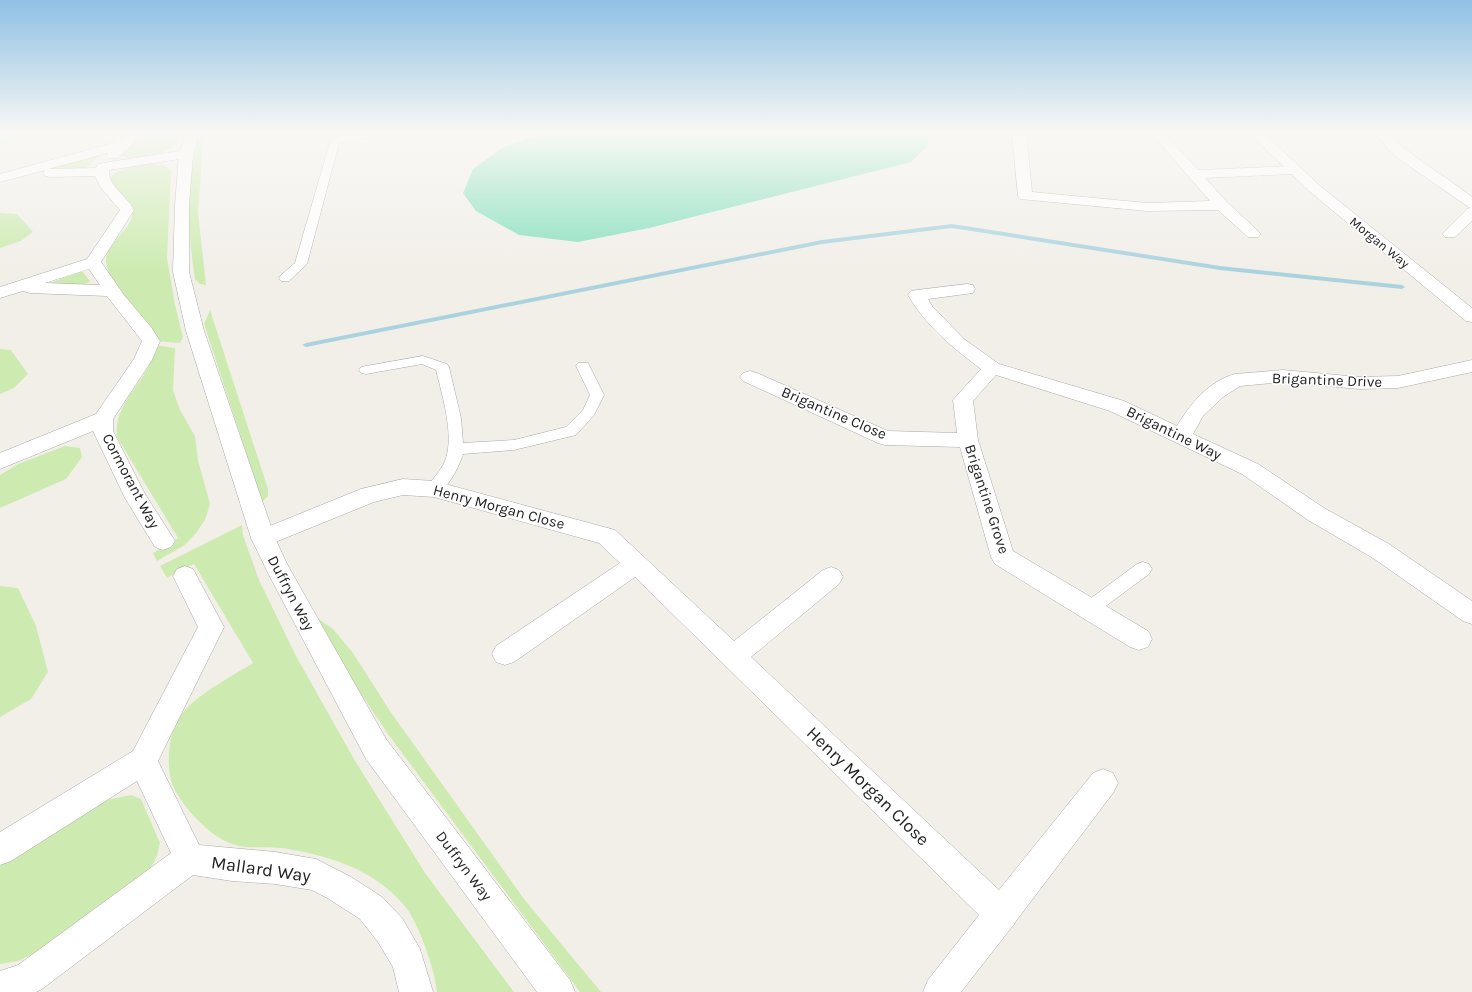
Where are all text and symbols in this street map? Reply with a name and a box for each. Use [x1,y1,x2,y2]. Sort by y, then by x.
street label: Morgan Way [1347,214,1413,271]
street label: Brigantine Drive [1271,369,1383,391]
street label: Brigantine Close [779,383,889,443]
street label: Brigantine Way [1123,402,1225,464]
street label: Cormorant Way [98,430,164,532]
street label: Brigantine Grove [961,442,1013,556]
street label: Henry Morgan Close [431,481,567,533]
street label: Duffryn Way [264,552,318,634]
street label: Henry Morgan Close [802,722,934,850]
street label: Duffryn Way [432,828,496,904]
street label: Mallard Way [210,851,313,887]

